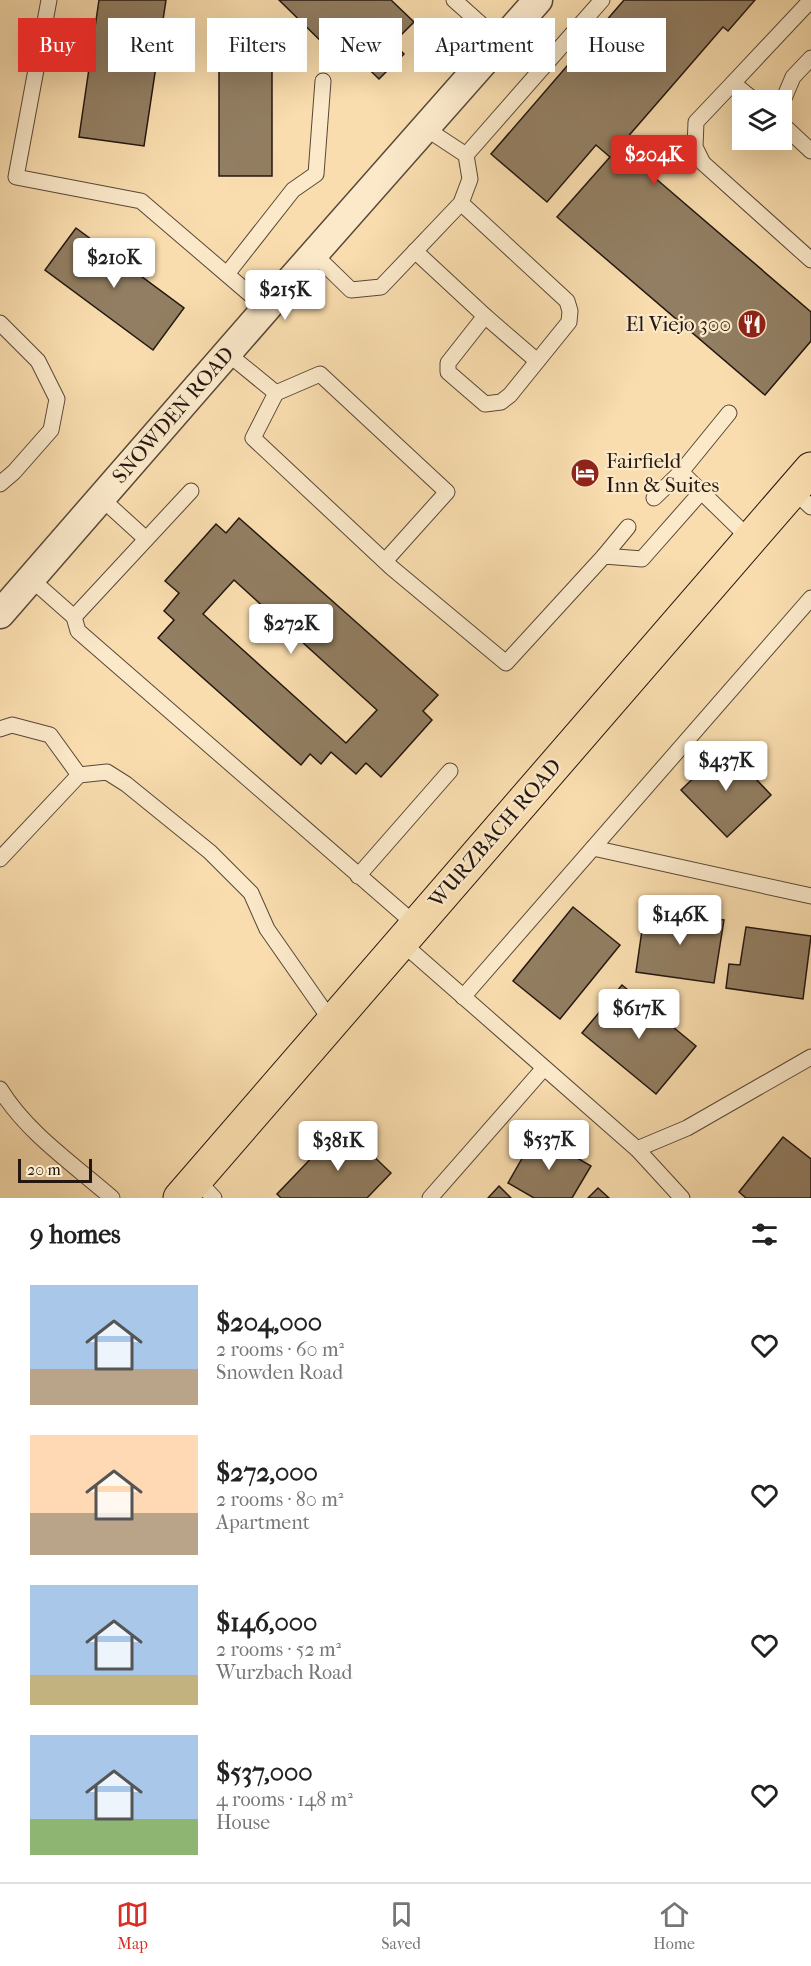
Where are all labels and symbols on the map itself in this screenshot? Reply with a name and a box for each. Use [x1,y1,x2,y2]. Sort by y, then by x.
pin: $204K [612,135,696,186]
pin: $210K [72,238,156,289]
pin: $215K [243,270,327,321]
restaurant icon: El Viejo 300 [736,308,768,340]
place label: El Viejo 300 [626,312,731,336]
street label: SNOWDEN ROAD [107,342,239,488]
place label: Fairfield Inn & Suites [606,449,719,497]
hotel icon: Fairfield Inn & Suites [569,457,601,489]
pin: $272K [249,604,333,655]
pin: $437K [684,741,768,792]
street label: WURZBACH ROAD [423,754,566,913]
pin: $146K [638,895,722,946]
pin: $617K [597,989,681,1040]
pin: $537K [507,1120,591,1171]
pin: $381K [296,1121,380,1172]
scale bar [18,1156,92,1184]

